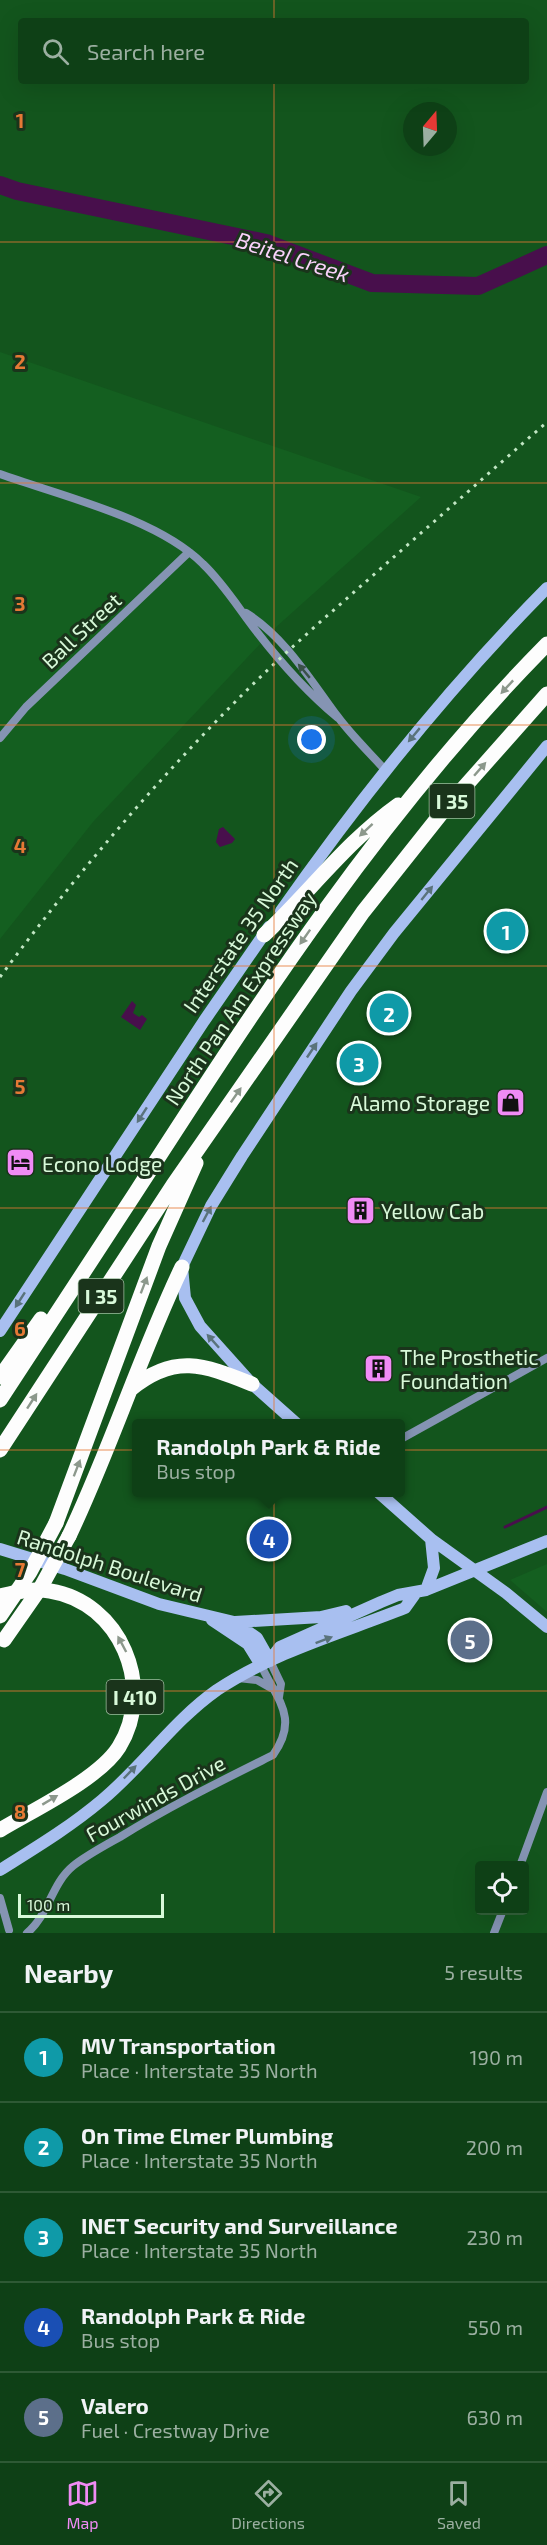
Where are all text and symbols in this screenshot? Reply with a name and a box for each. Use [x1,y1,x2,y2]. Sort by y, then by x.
search box [18,18,529,84]
icon: search [39,35,72,68]
text: Search here [87,38,205,64]
north arrow [403,102,457,156]
text: 1 [16,108,24,132]
water label: Beitel Creek [233,225,353,287]
text: 2 [14,349,26,373]
street label: Ball Street [36,587,126,673]
text: 3 [14,591,26,615]
one-way arrow [298,664,311,679]
one-way arrow [501,679,514,694]
your location [297,725,326,754]
one-way arrow [408,727,421,742]
one-way arrow [473,762,486,777]
road number: I 35 [430,784,474,818]
one-way arrow [358,823,373,837]
text: 4 [14,833,27,857]
street label: Interstate 35 North [177,853,303,1017]
one-way arrow [420,886,433,901]
street label: North Pan Am Expressway [159,887,321,1109]
pin: 1 [486,908,526,954]
one-way arrow [299,928,311,944]
pin: 2 [370,990,408,1036]
pin: 3 [340,1040,378,1086]
one-way arrow [306,1042,317,1058]
text: 5 [14,1074,26,1098]
shop icon: Alamo Storage [495,1086,527,1118]
one-way arrow [230,1087,242,1103]
place label: Alamo Storage [350,1090,490,1115]
one-way arrow [136,1107,147,1124]
hotel icon: Econo Lodge [5,1147,37,1179]
place label: Econo Lodge [42,1151,162,1176]
building icon: Yellow Cab [344,1194,376,1226]
place label: Yellow Cab [381,1198,484,1223]
one-way arrow [202,1206,212,1223]
one-way arrow [140,1276,149,1294]
road number: I 35 [78,1279,124,1313]
one-way arrow [15,1292,26,1308]
text: 6 [14,1316,26,1340]
one-way arrow [207,1334,220,1349]
place label: The Prosthetic Foundation [400,1344,538,1393]
building icon: The Prosthetic Foundation [363,1352,395,1384]
one-way arrow [26,1393,37,1409]
popup [132,1419,405,1497]
text: Randolph Park & Ride [156,1433,381,1459]
one-way arrow [73,1459,83,1477]
text: Bus stop [156,1459,236,1483]
pin: 4 [250,1516,288,1562]
street label: Randolph Boulevard [14,1523,206,1607]
text: 7 [15,1557,26,1581]
pin: 5 [450,1618,490,1662]
one-way arrow [315,1634,333,1644]
one-way arrow [117,1636,127,1653]
road number: I 410 [106,1680,164,1714]
street label: Fourwinds Drive [81,1749,229,1847]
one-way arrow [122,1765,136,1779]
one-way arrow [42,1794,58,1805]
text: 8 [14,1799,26,1823]
map controls [475,1861,529,1915]
button: locate [475,1861,529,1915]
scale bar [18,1891,164,1918]
text: 100 m [27,1895,70,1914]
text: Nearby [24,1957,113,1988]
text: 5 results [444,1960,523,1984]
text: MV Transportation [81,2032,276,2058]
text: 1 [39,2045,48,2069]
text: 190 m [470,2045,523,2069]
text: Place · Interstate 35 North [81,2058,318,2082]
text: On Time Elmer Plumbing [81,2122,333,2148]
text: 2 [38,2135,49,2159]
text: 200 m [466,2135,523,2159]
text: Place · Interstate 35 North [81,2148,318,2172]
text: INET Security and Surveillance [81,2212,398,2238]
text: 3 [38,2225,49,2249]
text: 230 m [467,2225,523,2249]
text: Place · Interstate 35 North [81,2238,318,2262]
text: Randolph Park & Ride [81,2302,305,2328]
text: 4 [37,2315,50,2339]
text: 550 m [468,2315,523,2339]
text: Bus stop [81,2328,160,2352]
text: Valero [81,2392,149,2418]
text: 5 [38,2405,49,2429]
text: 630 m [466,2405,523,2429]
text: Fuel · Crestway Drive [81,2418,270,2442]
tab: Map [66,2477,99,2532]
tab: Directions [231,2477,305,2532]
tab: Saved [437,2477,481,2532]

